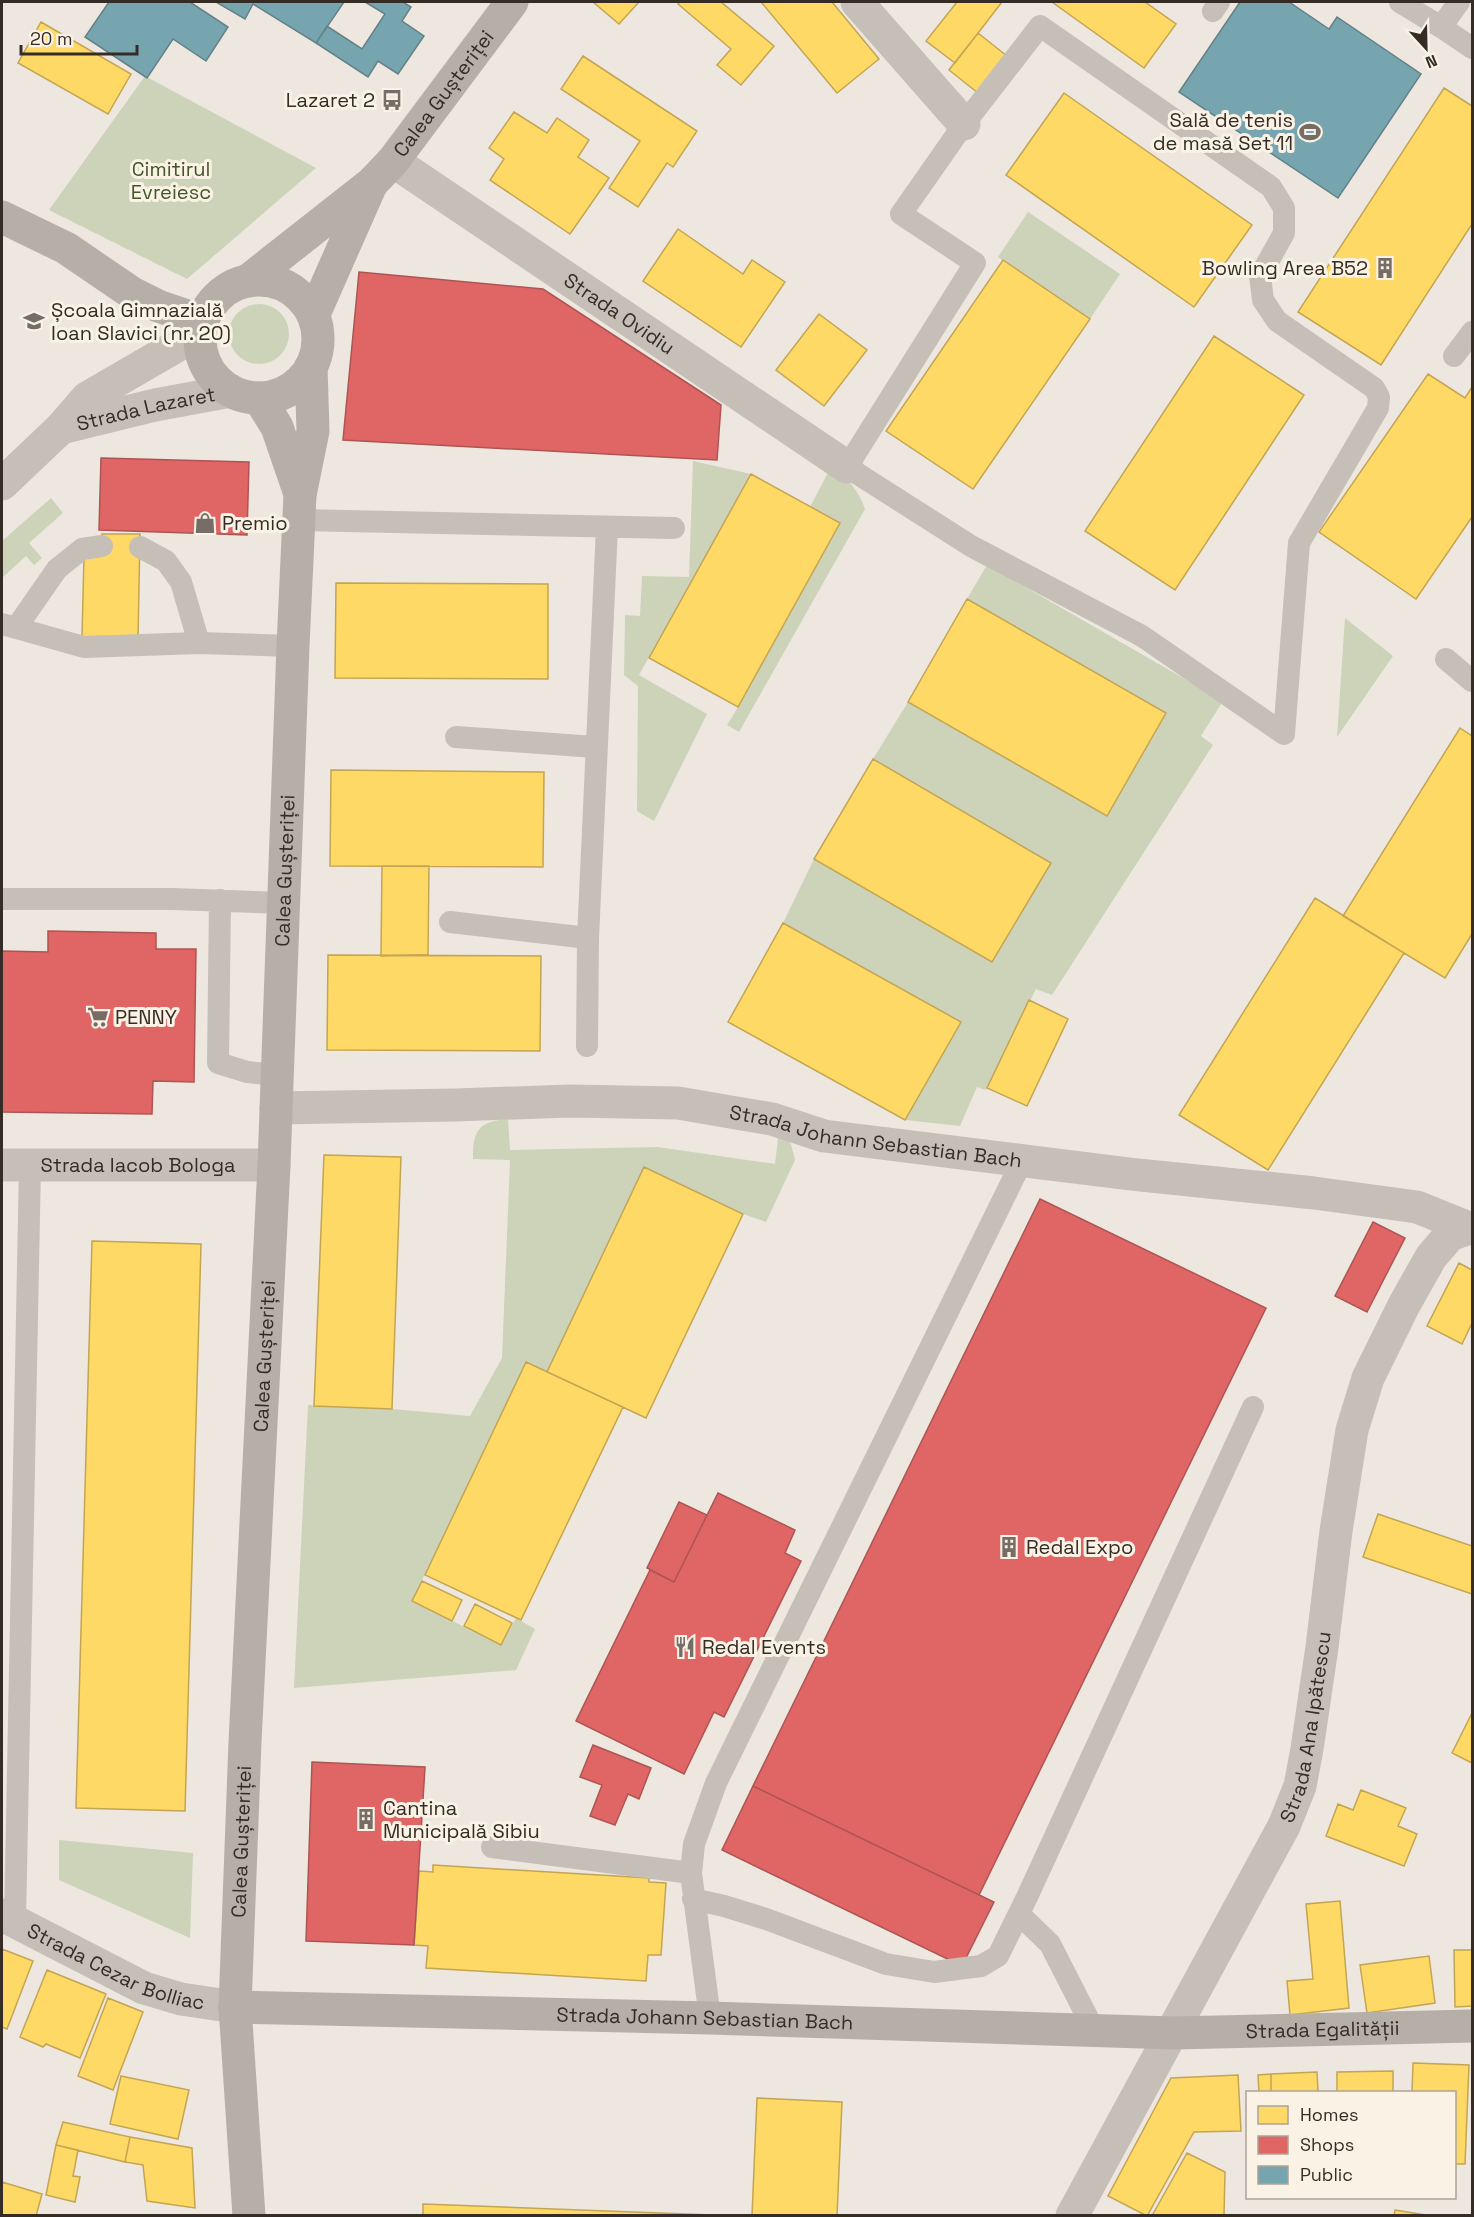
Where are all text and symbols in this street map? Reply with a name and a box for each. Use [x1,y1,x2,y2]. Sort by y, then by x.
scale bar [21,18,136,56]
north arrow [1396,18,1456,78]
street label: Calea Gușteriței [388,25,500,162]
text: 20 m [30,27,73,50]
text: N [1423,50,1440,73]
place label: Lazaret 2 [286,87,375,113]
bus stop icon: Lazaret 2 [380,88,404,112]
place label: Sală de tenis de masă Set 11 [1153,107,1293,156]
sports icon: Sală de tenis de masă Set 11 [1298,120,1322,144]
park label: Cimitirul Evreiesc [131,156,211,205]
place label: Bowling Area B52 [1201,255,1368,281]
building icon: Bowling Area B52 [1373,256,1397,280]
street label: Strada Ovidiu [559,267,680,360]
place label: Școala Gimnazială Ioan Slavici (nr. 20) [51,297,231,346]
school or university icon: Școala Gimnazială Ioan Slavici (nr. 20) [22,309,46,333]
street label: Strada Lazaret [74,381,217,437]
place label: Premio [222,510,288,536]
shop icon: Premio [193,511,217,535]
street label: Calea Gușteriței [269,794,301,947]
place label: PENNY [115,1004,177,1030]
supermarket icon: PENNY [86,1005,110,1029]
street label: Strada Johann Sebastian Bach [727,1099,1023,1173]
street label: Strada Iacob Bologa [40,1152,236,1178]
street label: Calea Gușteriței [248,1279,281,1433]
place label: Redal Expo [1026,1534,1133,1560]
building icon: Redal Expo [997,1535,1021,1559]
street label: Strada Ana Ipătescu [1274,1630,1337,1826]
place label: Redal Events [702,1634,826,1660]
restaurant icon: Redal Events [673,1635,697,1659]
street label: Calea Gușteriței [225,1765,257,1918]
place label: Cantina Municipală Sibiu [383,1795,540,1844]
building icon: Cantina Municipală Sibiu [354,1807,378,1831]
street label: Strada Cezar Bolliac [23,1917,206,2015]
street label: Strada Johann Sebastian Bach [556,2001,854,2036]
street label: Strada Egalității [1245,2015,1400,2044]
legend [1246,2091,1456,2199]
text: Homes [1300,2103,1359,2126]
text: Shops [1300,2133,1354,2156]
text: Public [1300,2163,1353,2186]

